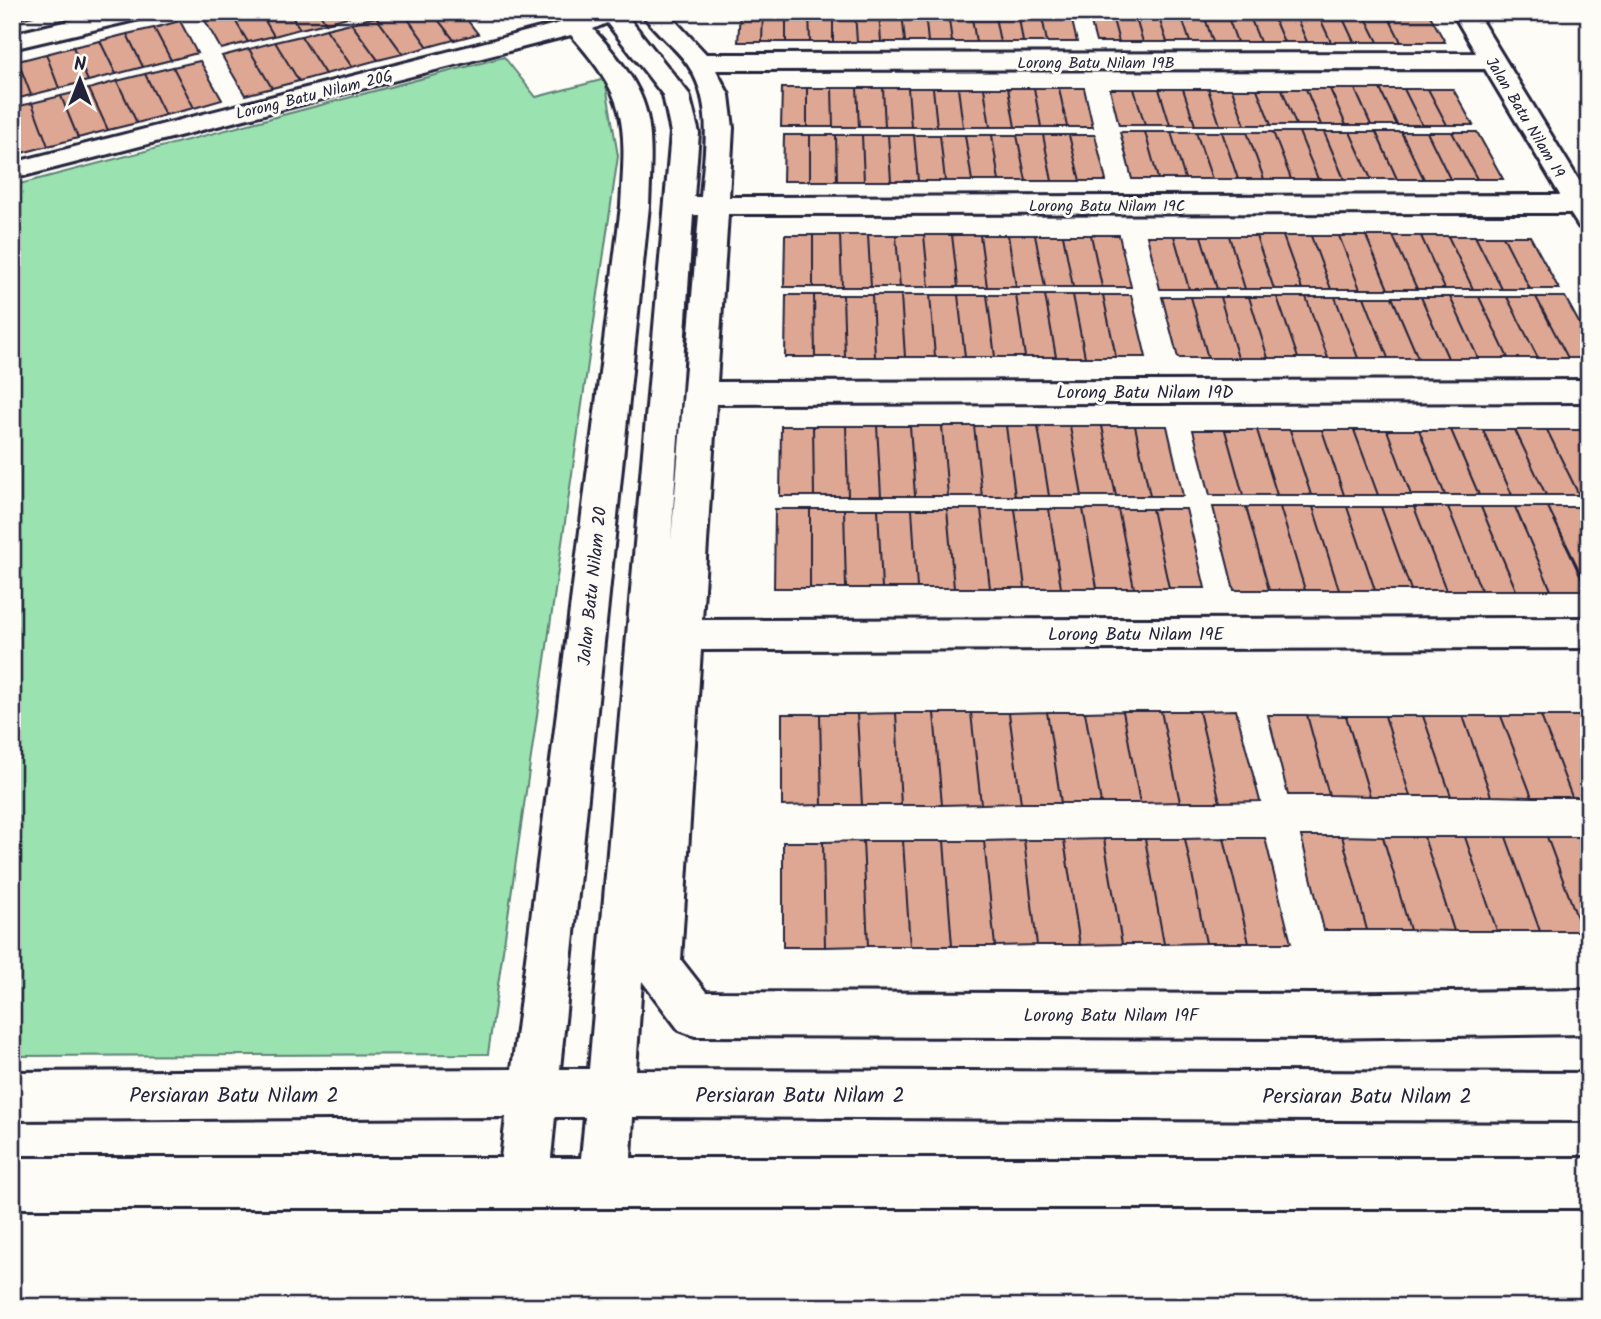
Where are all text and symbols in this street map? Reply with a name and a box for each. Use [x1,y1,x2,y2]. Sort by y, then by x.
north arrow [46,46,116,116]
text: N [74,50,86,80]
street label: Lorong Batu Nilam 19B [1017,51,1175,76]
street label: Jalan Batu Nilam 19 [1479,52,1571,183]
street label: Lorong Batu Nilam 20G [233,64,396,127]
street label: Lorong Batu Nilam 19C [1029,194,1185,219]
street label: Lorong Batu Nilam 19D [1056,379,1234,408]
street label: Jalan Batu Nilam 20 [571,505,616,667]
street label: Lorong Batu Nilam 19E [1048,621,1224,650]
street label: Lorong Batu Nilam 19F [1024,1002,1200,1031]
street label: Persiaran Batu Nilam 2 [129,1080,339,1113]
street label: Persiaran Batu Nilam 2 [695,1080,905,1113]
street label: Persiaran Batu Nilam 2 [1262,1081,1472,1114]

